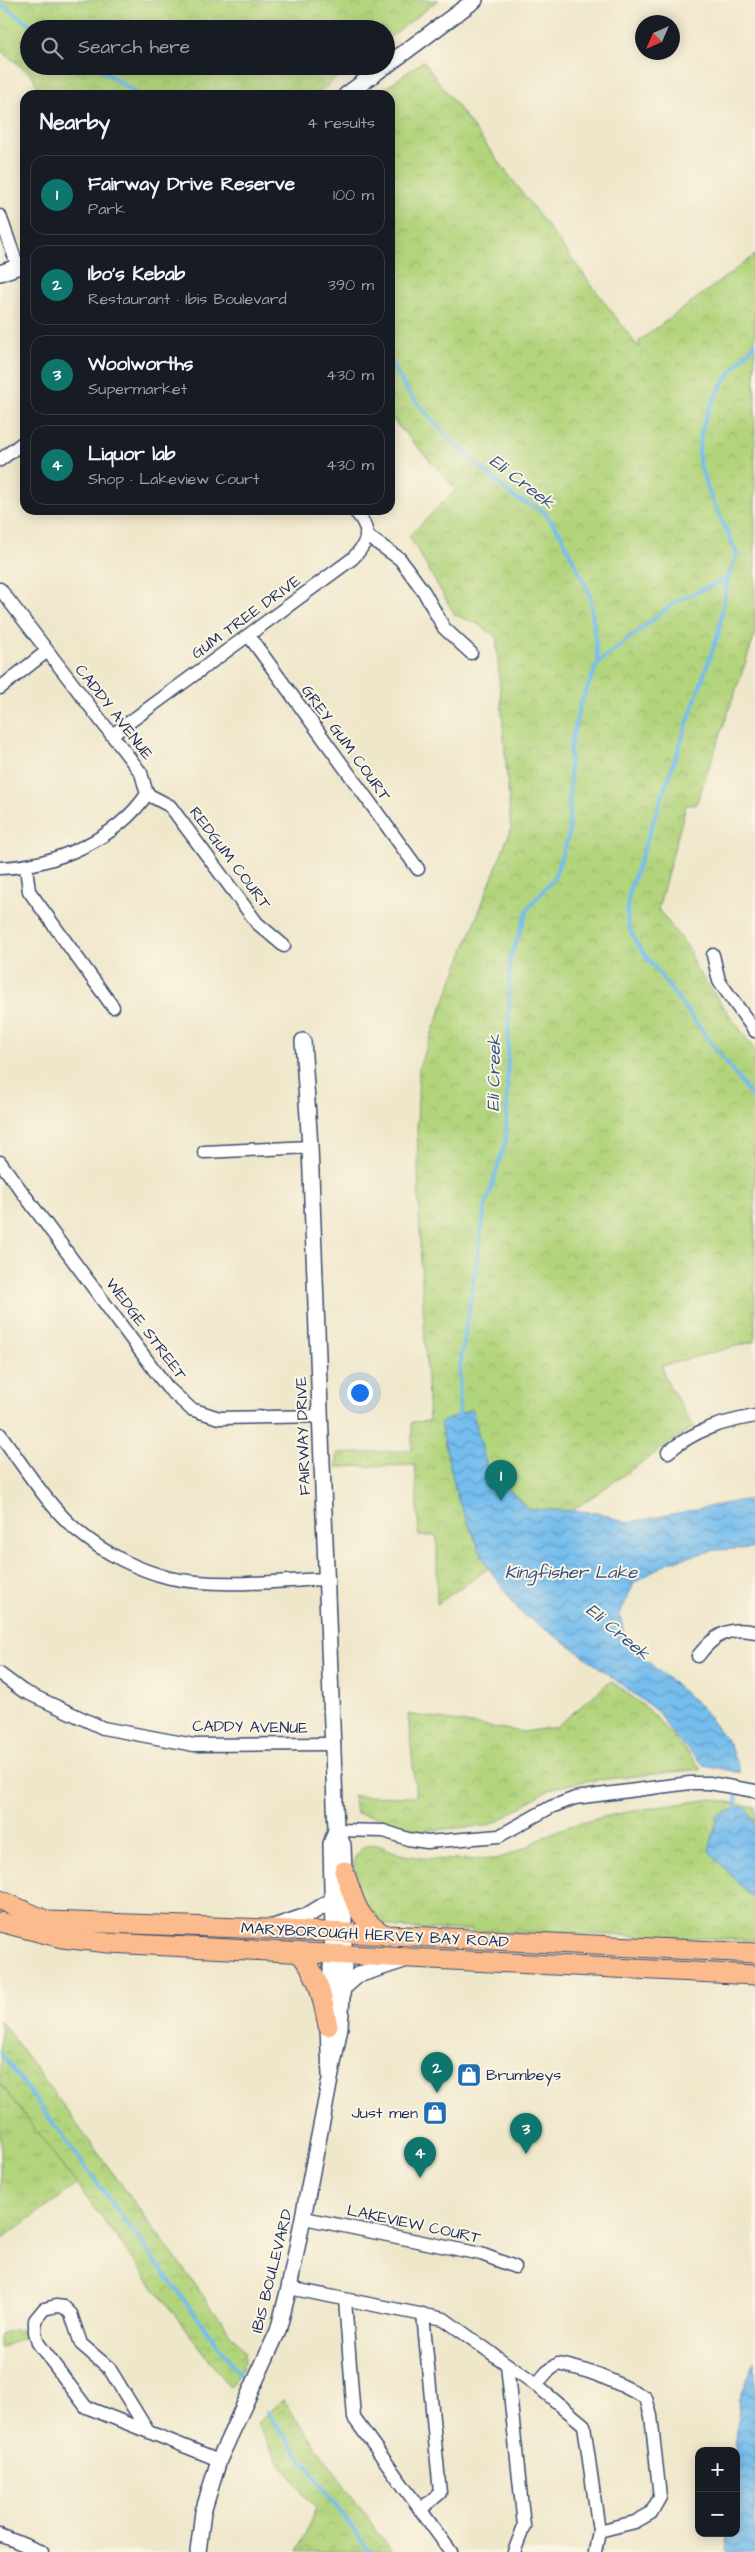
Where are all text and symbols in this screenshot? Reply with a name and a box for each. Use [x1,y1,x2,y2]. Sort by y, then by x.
north arrow [635,15,680,60]
search box [20,20,395,75]
icon: search [38,34,66,62]
text: Search here [78,34,190,61]
text: Nearby [40,108,110,137]
text: 4 results [307,112,375,134]
text: Fairway Drive Reserve [88,171,295,198]
text: 1 [56,184,58,206]
text: 100 m [333,184,374,206]
text: Park [88,198,125,220]
text: Ibo's Kebab [88,261,185,288]
text: 2 [52,274,62,296]
text: 390 m [328,274,374,296]
text: Restaurant · Ibis Boulevard [88,288,287,310]
text: Woolworths [88,351,193,378]
text: 3 [53,364,61,386]
text: 430 m [326,364,374,386]
text: Supermarket [88,378,187,400]
text: Liquor lab [88,441,176,468]
water label: Eli Creek [484,449,561,516]
text: 4 [52,454,62,476]
text: 430 m [326,454,374,476]
text: Shop · Lakeview Court [88,468,259,490]
street label: GUM TREE DRIVE [187,570,306,664]
street label: CADDY AVENUE [70,660,159,765]
street label: GREY GUM COURT [296,680,396,806]
street label: REDGUM COURT [184,802,276,914]
water label: Eli Creek [481,1034,507,1112]
street label: WEDGE STREET [100,1274,192,1385]
street label: FAIRWAY DRIVE [290,1376,316,1496]
your location [347,1380,373,1406]
pin: 1 [485,1460,517,1501]
water label: Kingfisher Lake [505,1560,639,1586]
water label: Eli Creek [581,1598,656,1667]
street label: CADDY AVENUE [192,1715,308,1739]
street label: MARYBOROUGH HERVEY BAY ROAD [241,1917,509,1953]
pin: 2 [421,2052,453,2093]
shop icon: Brumbeys [456,2062,482,2088]
place label: Brumbeys [486,2064,561,2087]
shop icon: Just men [422,2100,448,2126]
place label: Just men [351,2102,418,2124]
pin: 3 [510,2113,542,2154]
pin: 4 [404,2137,436,2178]
street label: LAKEVIEW COURT [345,2199,483,2249]
street label: IBIS BOULEVARD [246,2207,298,2335]
map controls [695,2447,740,2537]
button: + [695,2447,740,2492]
button: − [695,2492,740,2537]

